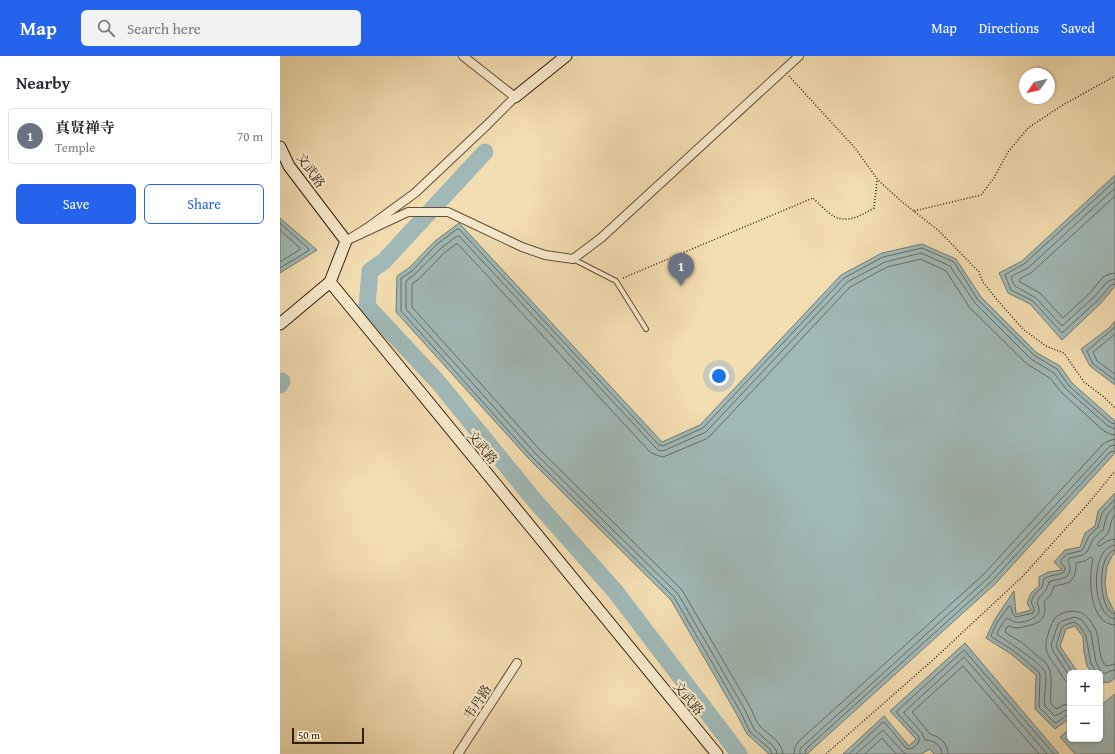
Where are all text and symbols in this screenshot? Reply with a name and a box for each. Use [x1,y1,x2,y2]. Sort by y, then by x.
search box [81,10,361,46]
text: Map [20,14,57,42]
icon: search [95,17,117,39]
text: Search here [127,18,201,39]
text: Map [931,18,957,38]
text: Directions [979,18,1039,38]
text: Saved [1061,18,1095,38]
north arrow [1019,68,1055,104]
text: Nearby [16,70,70,95]
text: 真贤禅寺 [55,117,115,138]
text: 1 [27,127,33,146]
text: 70 m [237,127,263,146]
text: Temple [55,138,95,157]
street label: 文武路 [292,149,330,192]
button: Save [16,184,136,224]
button: Share [144,184,264,224]
pin: 1 [668,253,694,286]
your location [709,366,729,386]
street label: 文武路 [463,426,502,468]
map controls [1067,670,1103,742]
button: + [1067,670,1103,706]
street label: 文武路 [669,677,708,719]
street label: 韦丹路 [459,681,496,724]
button: − [1067,706,1103,742]
scale bar [292,726,364,745]
text: 50 m [298,727,320,743]

